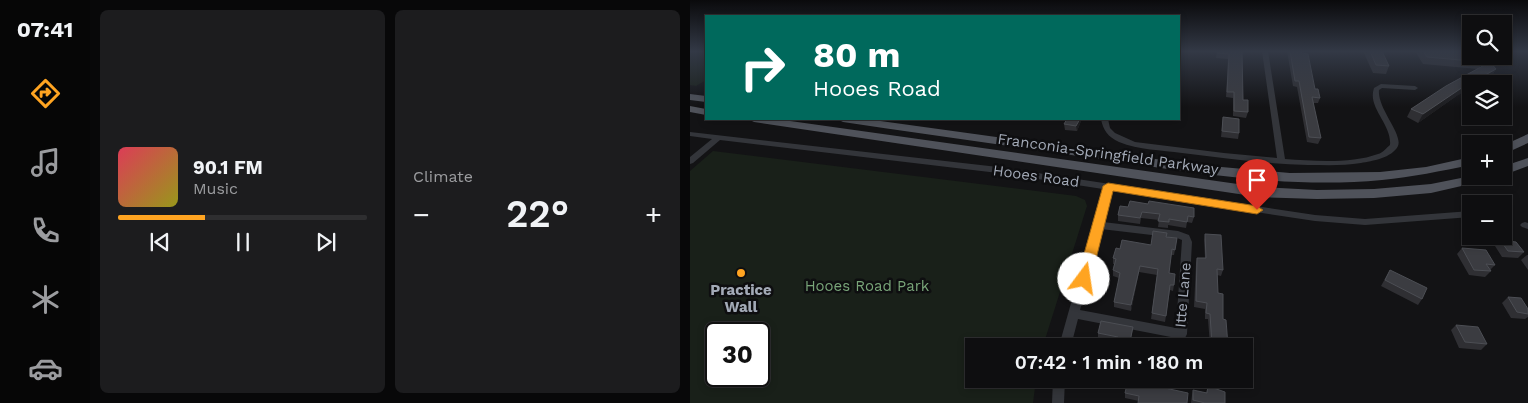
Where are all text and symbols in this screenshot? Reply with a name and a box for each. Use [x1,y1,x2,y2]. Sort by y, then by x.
map controls [1462,15,1512,245]
button: search [1462,15,1512,65]
text: 07:41 [17,17,73,42]
text: 80 m [813,34,900,76]
icon: right [730,35,795,100]
button: layers [1462,75,1512,125]
icon: directions [28,76,63,111]
text: Hooes Road [813,76,941,101]
street label: Franconia-Springfield Parkway [996,130,1220,178]
button: + [1462,135,1512,185]
icon: music [28,145,63,180]
text: 90.1 FM [193,156,263,179]
pin [1236,159,1278,210]
street label: Hooes Road [992,161,1080,191]
icon: arrive [1243,166,1271,194]
text: Climate [413,167,473,186]
text: Music [193,179,238,198]
text: 22° [506,192,569,236]
button: − [1462,195,1512,245]
text: − [413,198,430,231]
text: + [645,198,662,231]
icon: phone [28,213,63,248]
icon: previous [146,228,174,256]
icon: pause [229,228,257,256]
icon: next [312,228,340,256]
position arrow [1057,252,1109,304]
street label: Itte Lane [1171,262,1195,328]
marker: Practice Wall [735,267,747,279]
park label: Hooes Road Park [805,277,930,295]
place label: Practice Wall [710,281,772,316]
icon: climate [28,282,63,317]
speed limit sign: 30 [705,322,770,387]
icon: car [28,351,63,386]
text: 07:42 · 1 min · 180 m [1015,351,1203,374]

